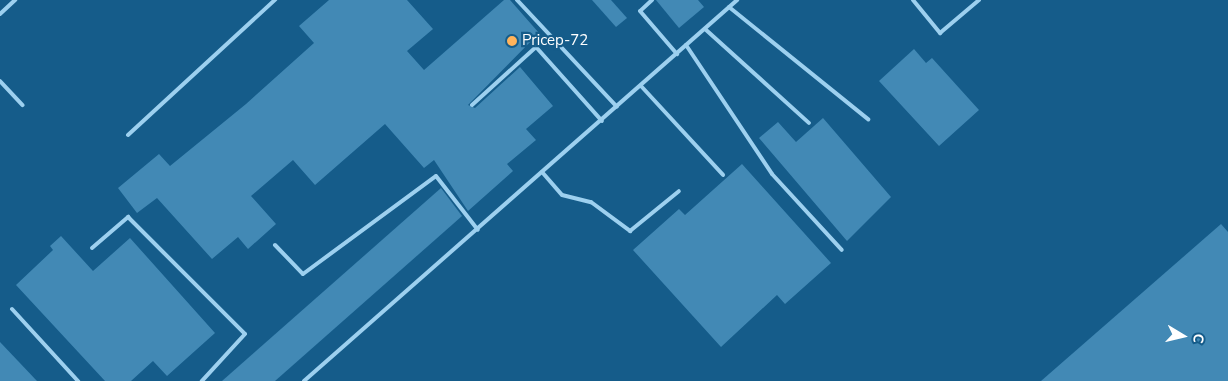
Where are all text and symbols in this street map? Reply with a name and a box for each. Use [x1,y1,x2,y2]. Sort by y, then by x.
place label: Pricep-72 [522,32,588,50]
marker: Pricep-72 [506,35,518,47]
north arrow [1158,311,1208,361]
text: С [1188,332,1208,345]

